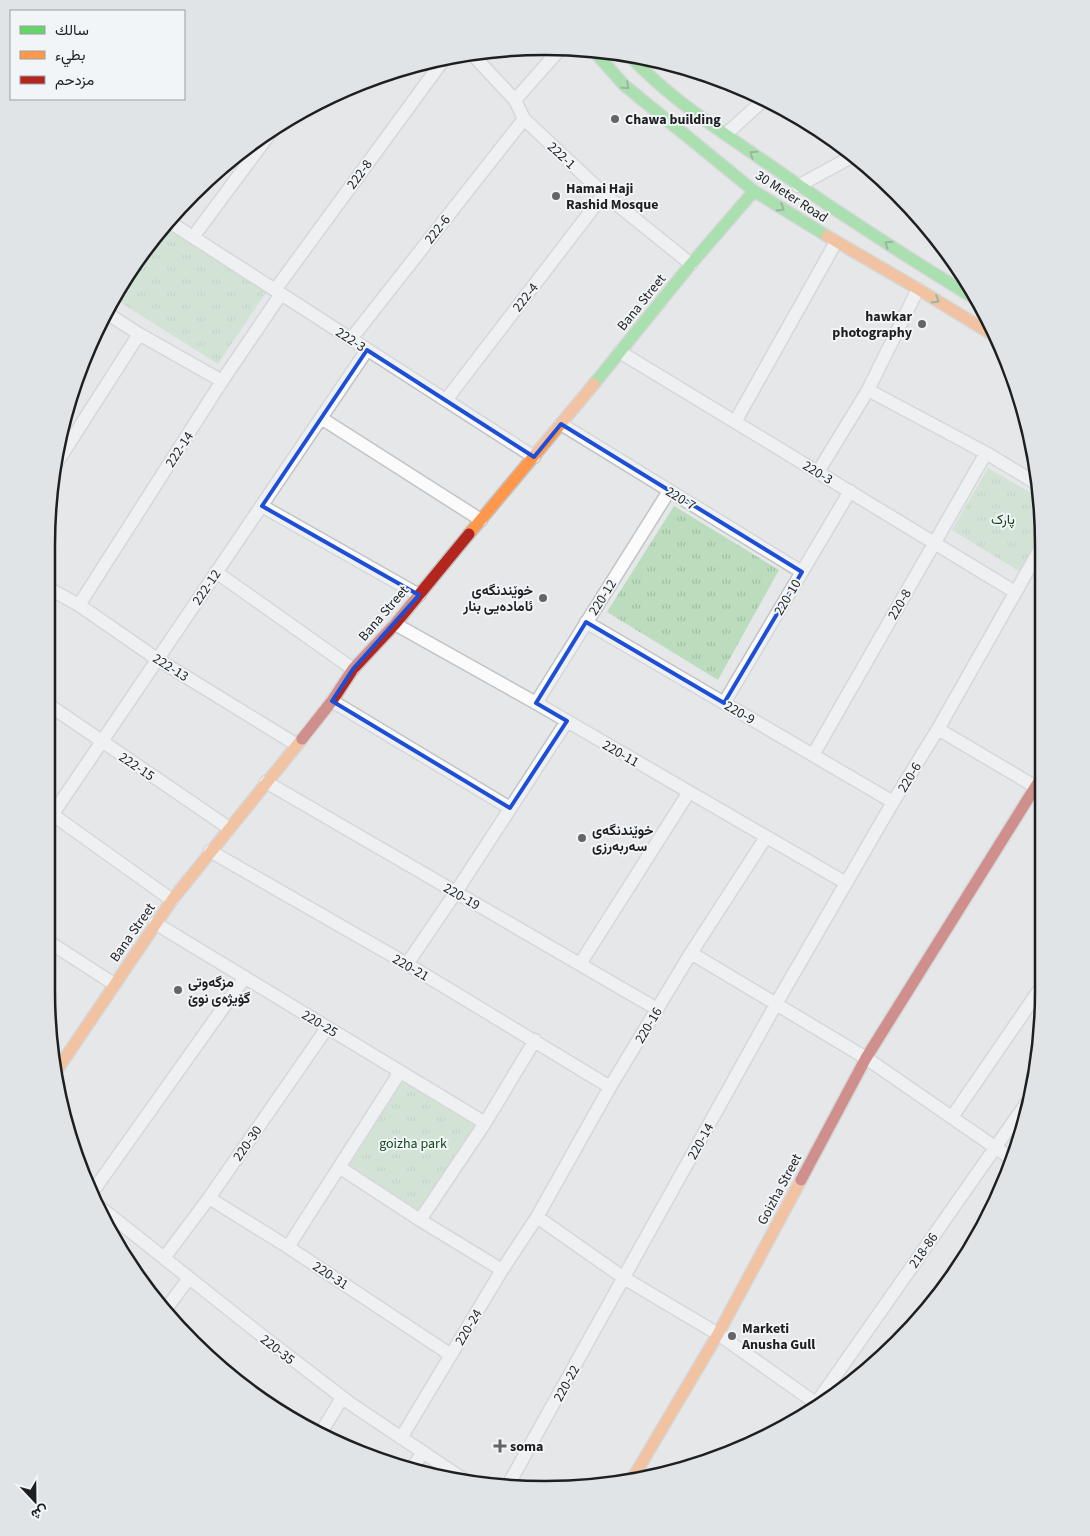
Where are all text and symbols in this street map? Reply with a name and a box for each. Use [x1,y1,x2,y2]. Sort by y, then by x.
legend [10,10,185,100]
text: سالك [55,20,89,41]
text: بطيء [55,45,85,68]
text: مزدحم [55,70,94,91]
one-way arrow [620,80,629,89]
place label: Chawa building [625,110,721,130]
marker: Chawa building [609,113,621,125]
street label: 222-1 [543,137,580,174]
one-way arrow [750,151,759,160]
street label: 222-8 [342,156,377,193]
street label: 30 Meter Road [751,166,832,228]
place label: Hamai Haji Rashid Mosque [566,179,659,215]
marker: Hamai Haji Rashid Mosque [550,190,562,202]
one-way arrow [775,202,785,211]
street label: 222-6 [420,211,456,248]
one-way arrow [884,241,893,251]
street label: Bana Street [613,270,671,335]
street label: 222-4 [508,279,544,316]
one-way arrow [930,293,939,303]
place label: hawkar photography [832,307,913,343]
marker: hawkar photography [916,318,928,330]
street label: 222-3 [332,323,369,357]
street label: 222-14 [161,428,199,471]
street label: 220-3 [799,456,836,490]
street label: 220-7 [662,482,699,516]
park label: پارک [991,510,1015,530]
street label: 222-12 [188,566,226,609]
street label: 220-12 [584,576,622,619]
street label: 220-10 [769,576,807,619]
street label: Bana Street [354,581,414,646]
place label: خوێندنگەی ئامادەیی بنار [462,581,533,617]
street label: 220-8 [883,586,917,623]
marker: خوێندنگەی ئامادەیی بنار [537,592,549,604]
street label: 222-13 [149,649,192,687]
street label: 220-9 [721,696,758,730]
street label: 220-11 [599,735,642,772]
street label: 222-15 [115,748,158,786]
street label: 220-6 [893,759,927,796]
place label: خوێندنگەی سەربەرزی [592,821,654,857]
marker: خوێندنگەی سەربەرزی [576,832,588,844]
street label: 220-19 [440,878,483,915]
street label: Bana Street [105,899,161,966]
street label: 220-21 [389,949,432,986]
place label: مزگەوتی گۆیژەی نوێ [188,973,250,1009]
marker: مزگەوتی گۆیژەی نوێ [172,984,184,996]
street label: 220-16 [630,1004,668,1047]
street label: 220-25 [298,1005,341,1043]
street label: 220-14 [683,1119,719,1163]
street label: 220-30 [228,1122,267,1165]
park label: goizha park [379,1134,447,1154]
street label: Goizha Street [753,1150,807,1229]
street label: 218-86 [904,1229,943,1272]
street label: 220-31 [309,1257,352,1295]
street label: 220-24 [450,1306,488,1349]
place label: Marketi Anusha Gull [741,1319,815,1355]
street label: 220-35 [256,1330,299,1370]
marker: Marketi Anusha Gull [726,1330,738,1342]
street label: 220-22 [549,1361,585,1405]
place label: soma [510,1437,543,1457]
marker: soma [494,1440,506,1452]
north arrow [10,1476,60,1526]
text: ش [28,1500,51,1525]

